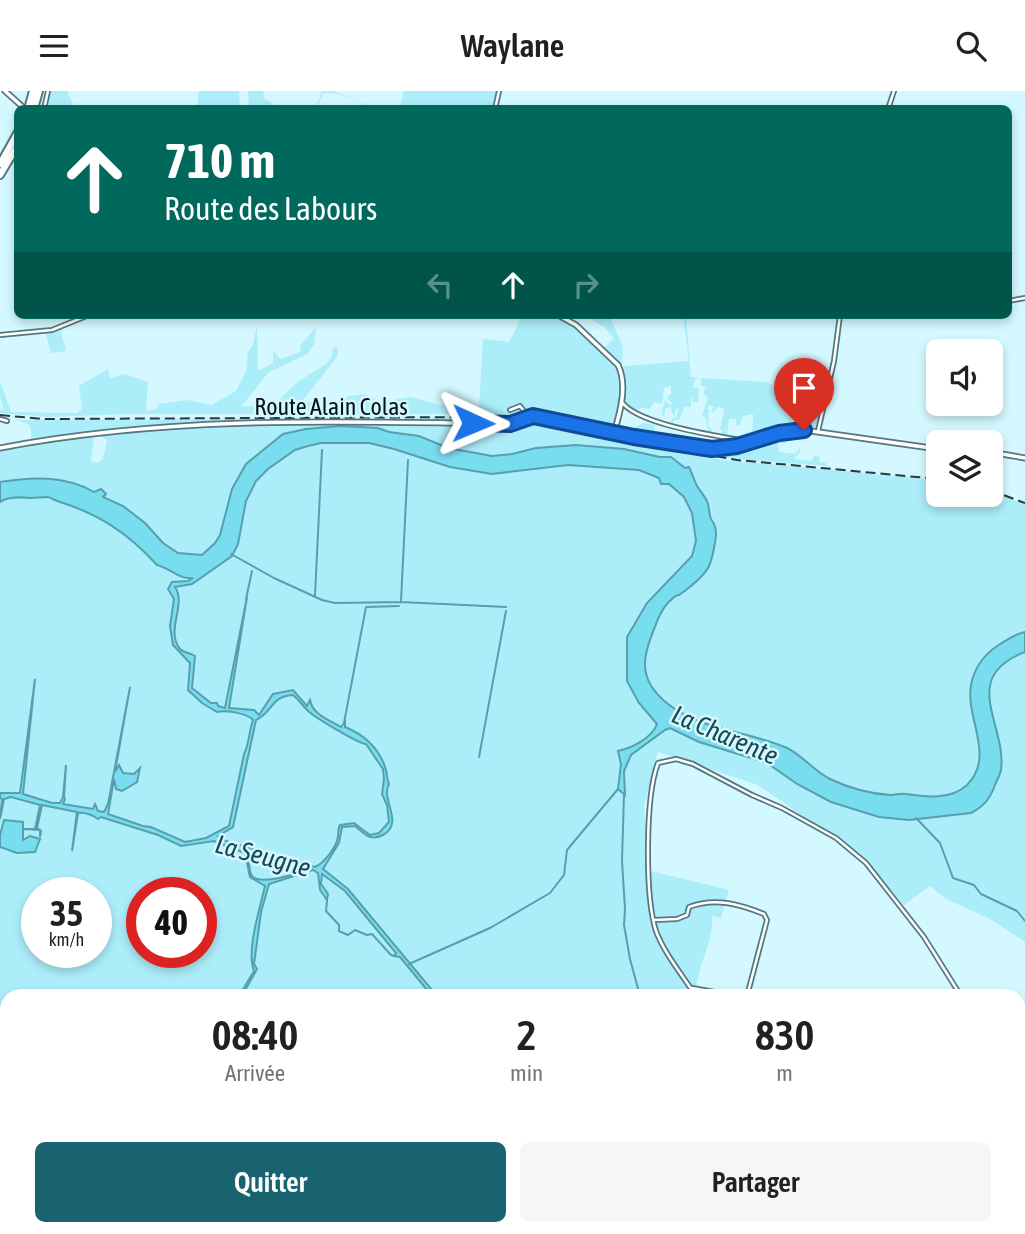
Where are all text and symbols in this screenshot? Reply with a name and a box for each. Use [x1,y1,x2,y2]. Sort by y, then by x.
icon: menu [35,27,73,65]
text: Waylane [461,27,564,64]
icon: search [952,27,990,65]
text: 710 m [164,132,275,188]
icon: ahead [49,133,140,224]
text: Route des Labours [164,190,377,227]
icon: left [421,266,459,304]
icon: ahead [494,266,532,304]
icon: right [567,266,605,304]
map controls [926,339,1003,507]
button: sound [926,339,1003,416]
pin [774,358,834,430]
icon: arrive [785,369,823,407]
position arrow [436,386,510,460]
street label: Route Alain Colas [254,393,408,420]
button: layers [926,430,1003,507]
water label: La Charente [667,699,783,771]
water label: La Seugne [212,829,314,883]
speed limit sign: 40 [126,877,217,968]
text: 35 [50,893,83,933]
text: km/h [49,929,84,950]
text: 08:40 [212,1011,298,1059]
text: 2 [517,1011,536,1059]
text: 830 [755,1011,814,1059]
text: Arrivée [225,1060,285,1086]
text: min [510,1060,543,1086]
text: m [776,1060,793,1086]
button: Quitter [35,1142,506,1222]
button: Partager [520,1142,991,1222]

